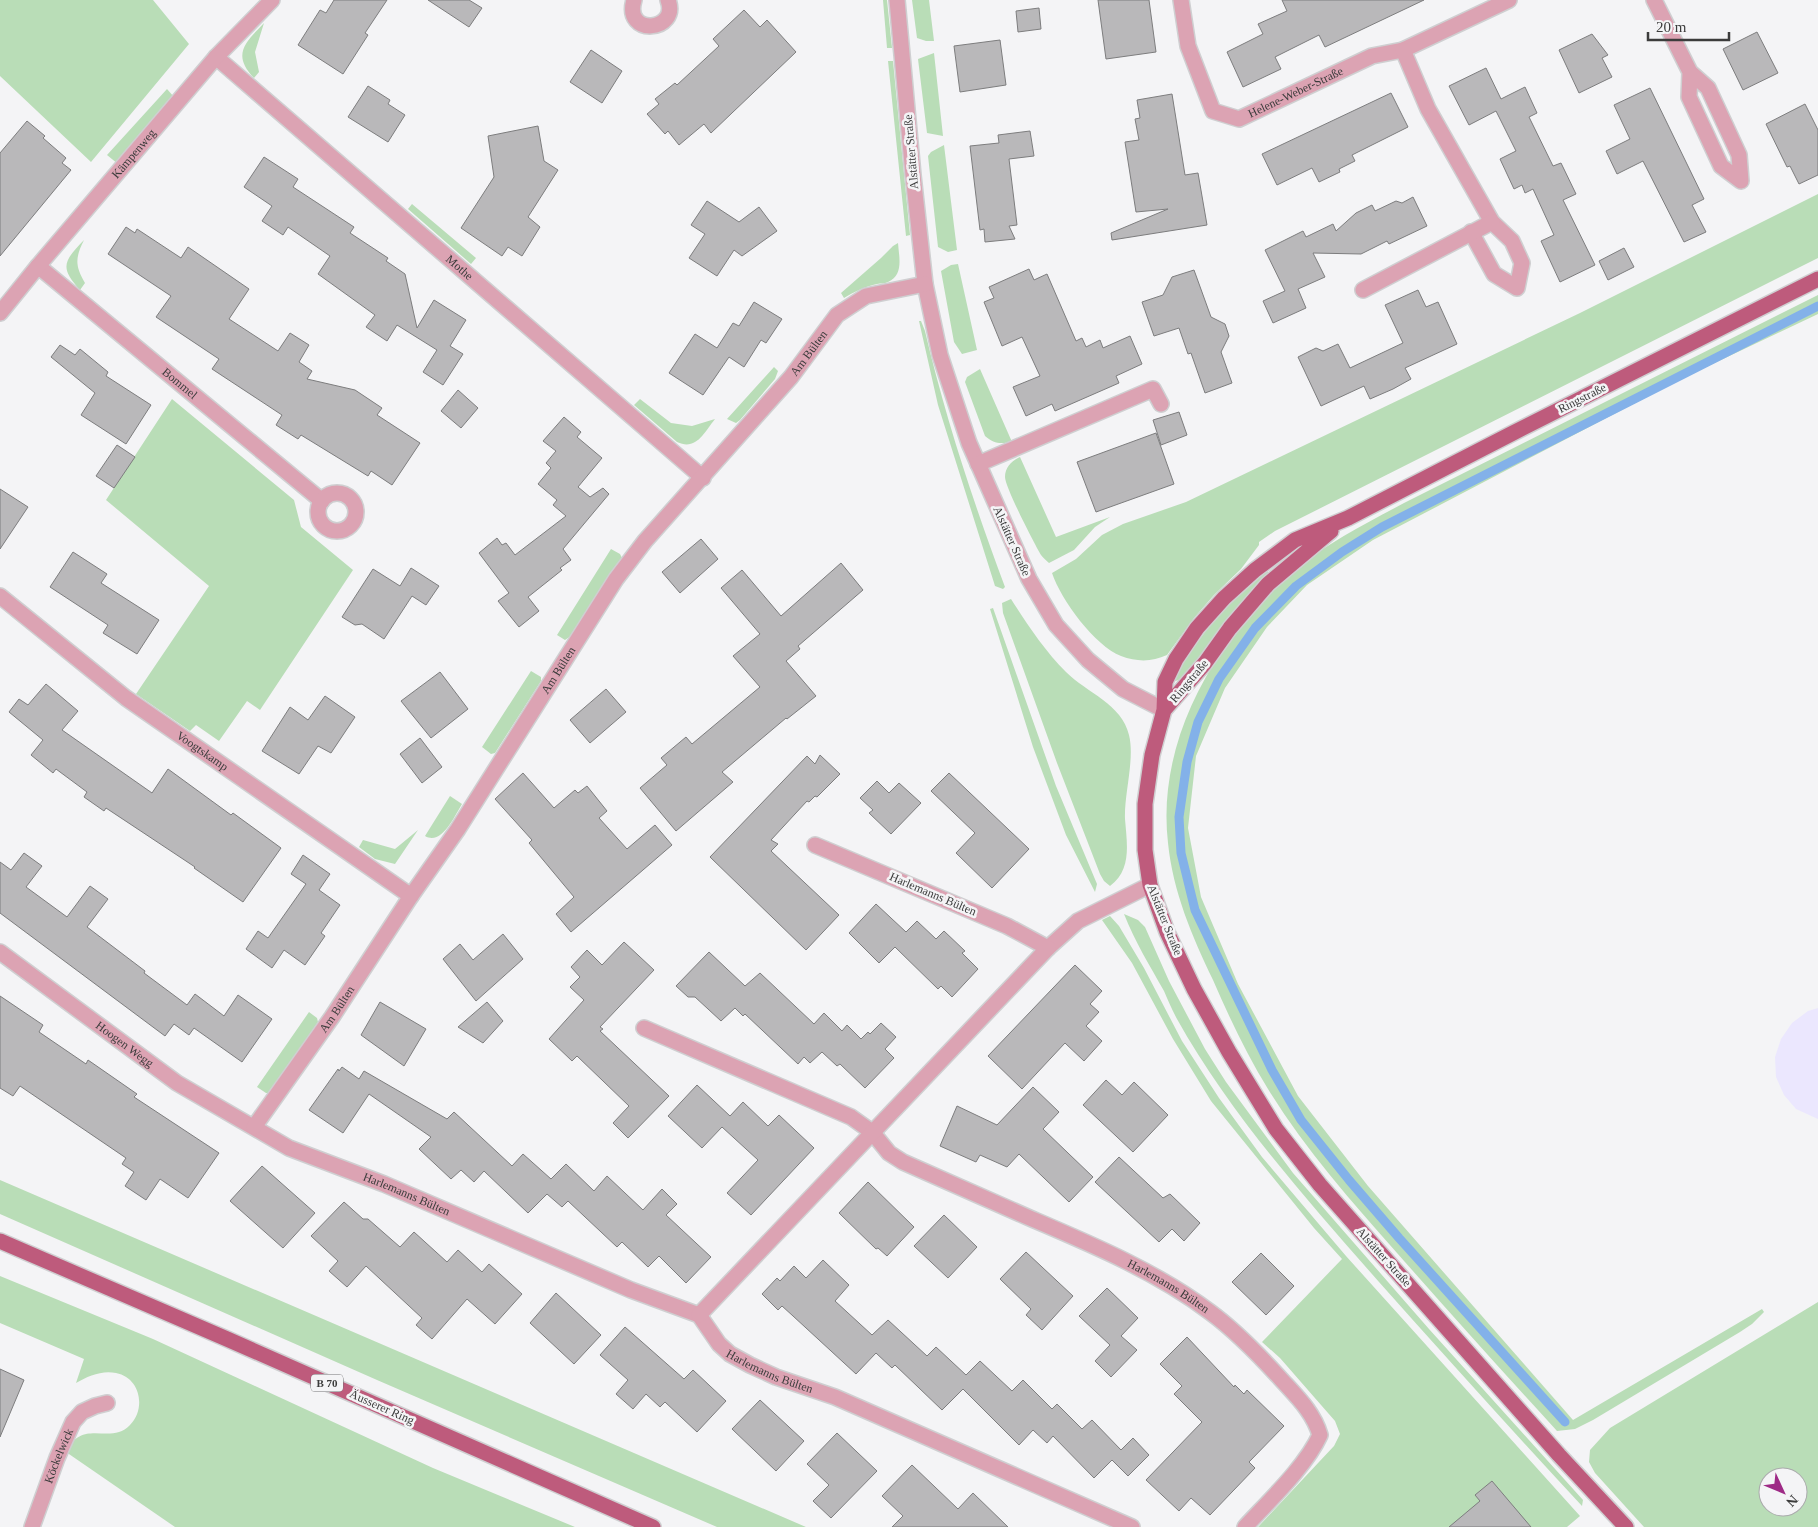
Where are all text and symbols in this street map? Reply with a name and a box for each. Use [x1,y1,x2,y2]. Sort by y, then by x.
scale bar [1648,10,1729,42]
text: 20 m [1656,19,1687,35]
street label: Helene-Weber-Straße [1246,64,1345,121]
street label: Alstätter Straße [901,114,921,190]
street label: Kämpenweg [109,126,159,181]
street label: Mothe [443,252,476,283]
street label: Am Bülten [787,328,830,379]
street label: Bommel [159,365,201,402]
street label: Ringstraße [1556,380,1608,416]
street label: Alstätter Straße [990,504,1034,578]
street label: Am Bülten [538,644,578,696]
street label: Ringstraße [1167,657,1211,705]
street label: Voogtskamp [174,728,231,774]
street label: Harlemanns Bülten [887,869,979,919]
street label: Alstätter Straße [1144,883,1186,957]
street label: Am Bülten [316,983,357,1035]
street label: Hoogen Wegg [93,1018,156,1070]
street label: Harlemanns Bülten [361,1170,452,1219]
street label: Alstätter Straße [1354,1224,1414,1290]
street label: Harlemanns Bülten [1125,1256,1212,1316]
street label: Harlemanns Bülten [724,1346,815,1396]
road number: B 70 [311,1375,343,1392]
street label: Äusserer Ring [348,1387,416,1427]
street label: Köckelwick [41,1426,76,1485]
north arrow [1758,1467,1808,1517]
text: N [1783,1492,1801,1510]

